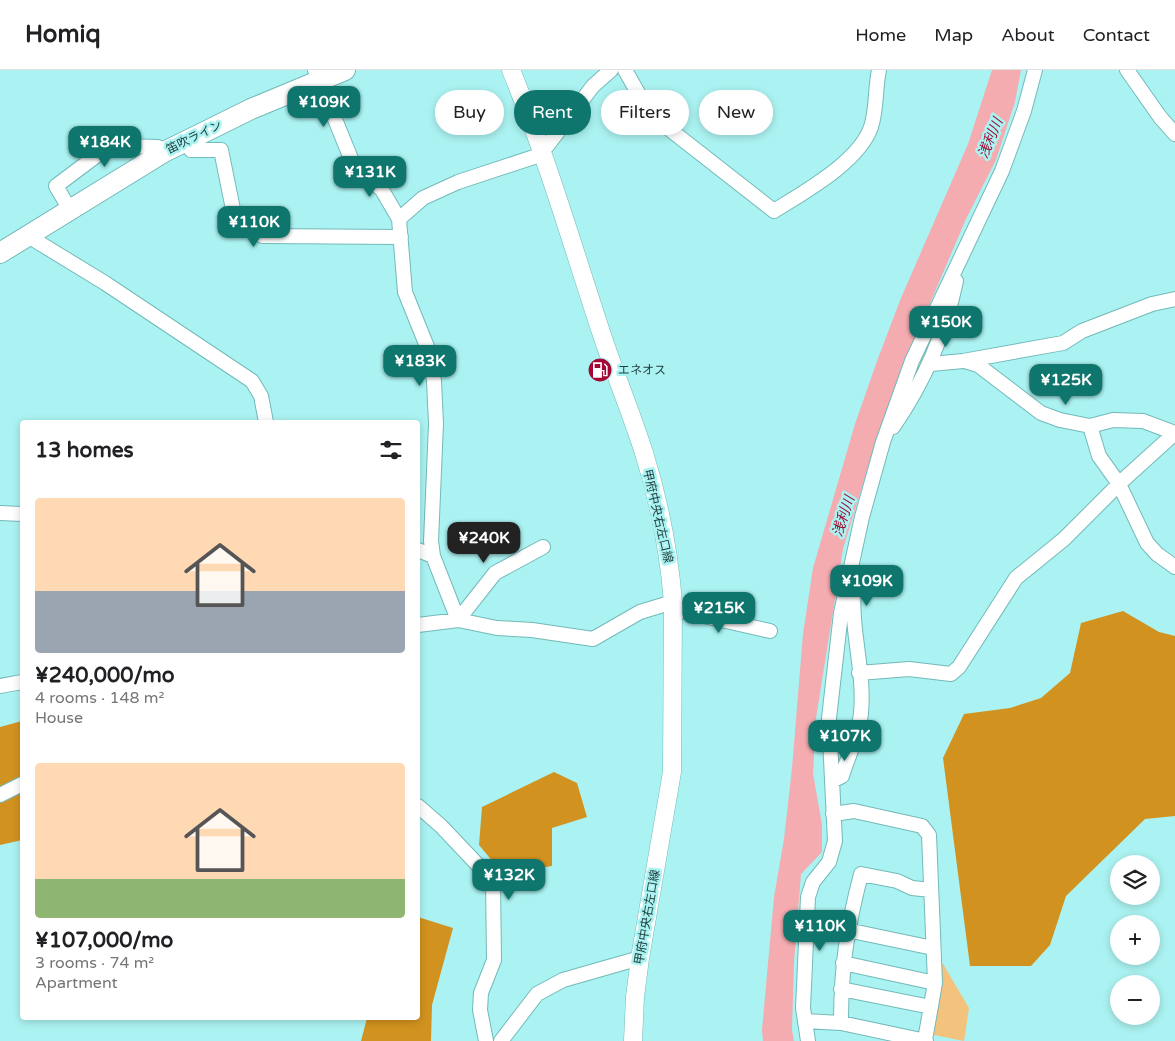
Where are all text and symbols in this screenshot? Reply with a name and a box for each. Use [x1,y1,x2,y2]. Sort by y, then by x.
text: Homiq [25,20,101,49]
text: Home [855,24,906,46]
text: Map [934,24,973,46]
text: About [1001,24,1055,46]
text: Contact [1083,24,1150,46]
pin: ¥109K [289,85,359,128]
chip: Buy [435,90,504,135]
chip: Rent [514,90,591,135]
chip: Filters [601,90,689,135]
chip: New [699,90,773,135]
text: ¥109K [298,92,350,112]
water label: 浅利川 [974,114,1007,161]
street label: 笛吹ライン [164,118,224,156]
pin: ¥184K [70,126,140,168]
text: ¥184K [79,132,131,152]
pin: ¥131K [335,156,405,198]
text: ¥131K [344,162,396,182]
pin: ¥110K [219,206,289,248]
text: ¥110K [228,212,280,232]
pin: ¥150K [911,306,981,348]
text: ¥150K [920,312,972,332]
pin: ¥183K [385,344,455,387]
text: ¥183K [394,351,446,371]
fuel station icon: エネオス [587,357,613,383]
place label: エネオス [618,363,666,377]
pin: ¥125K [1031,364,1101,406]
text: ¥125K [1040,370,1092,390]
icon: filters [377,436,405,464]
text: 13 homes [35,438,134,463]
street label: 甲府中央右左口線 [640,468,676,564]
water label: 浅利川 [829,492,859,539]
pin: ¥240K [449,522,519,564]
text: ¥240K [458,528,510,548]
icon: home [175,530,265,620]
pin: ¥109K [832,564,902,607]
text: ¥109K [841,571,893,591]
pin: ¥215K [684,592,754,634]
text: ¥215K [693,598,745,618]
text: ¥240,000/mo [35,663,174,688]
text: 4 rooms · 148 m² [35,688,164,708]
text: House [35,708,83,728]
pin: ¥107K [810,720,880,762]
text: ¥107K [819,726,871,746]
icon: home [175,795,265,885]
map controls [1110,855,1160,1025]
button: layers [1110,855,1160,905]
pin: ¥132K [474,858,544,901]
text: ¥132K [483,865,535,885]
street label: 甲府中央右左口線 [632,869,662,965]
pin: ¥110K [785,910,855,952]
button: + [1110,915,1160,965]
text: ¥110K [794,916,846,936]
text: ¥107,000/mo [35,928,173,953]
text: 3 rooms · 74 m² [35,953,154,973]
text: Apartment [35,973,118,993]
button: − [1110,975,1160,1025]

